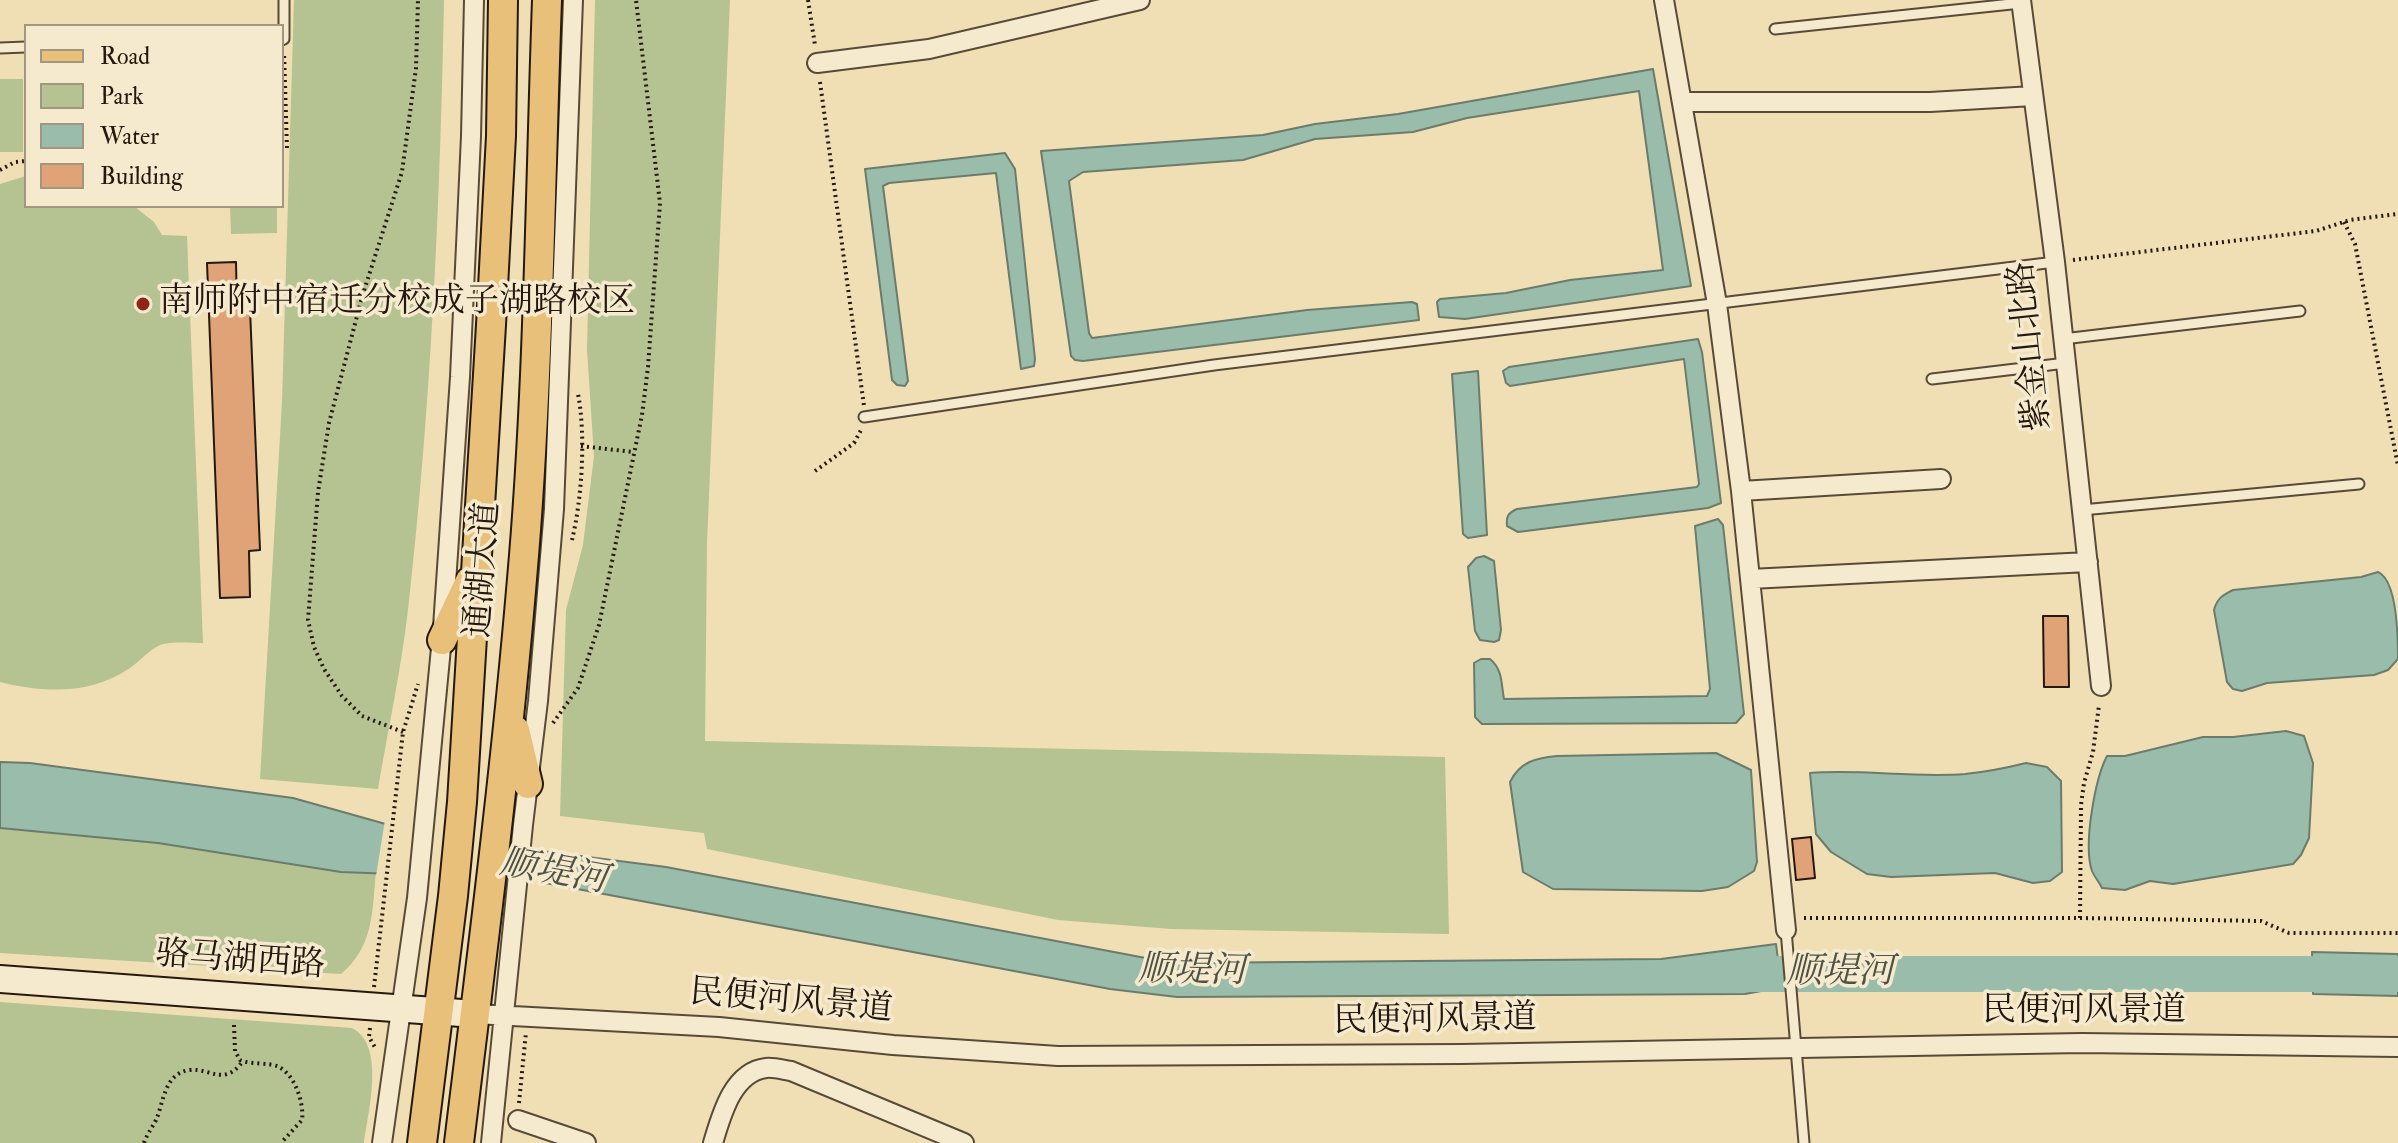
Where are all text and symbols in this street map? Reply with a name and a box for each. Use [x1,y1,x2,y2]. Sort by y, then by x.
legend [24,24,284,208]
text: Road [100,41,150,72]
text: Park [100,81,144,112]
text: Water [100,121,159,152]
text: Building [100,161,183,192]
street label: 紫金山北路 [2003,259,2061,433]
place label: 南师附中宿迁分校成子湖路校区 [159,284,635,324]
marker: 南师附中宿迁分校成子湖路校区 [134,295,152,313]
street label: 通湖大道 [460,501,510,639]
water label: 顺堤河 [496,843,610,905]
street label: 骆马湖西路 [154,936,326,988]
water label: 顺堤河 [1138,950,1246,996]
water label: 顺堤河 [1786,952,1894,996]
street label: 民便河风景道 [688,974,894,1032]
street label: 民便河风景道 [1982,993,2186,1033]
street label: 民便河风景道 [1333,1000,1537,1044]

